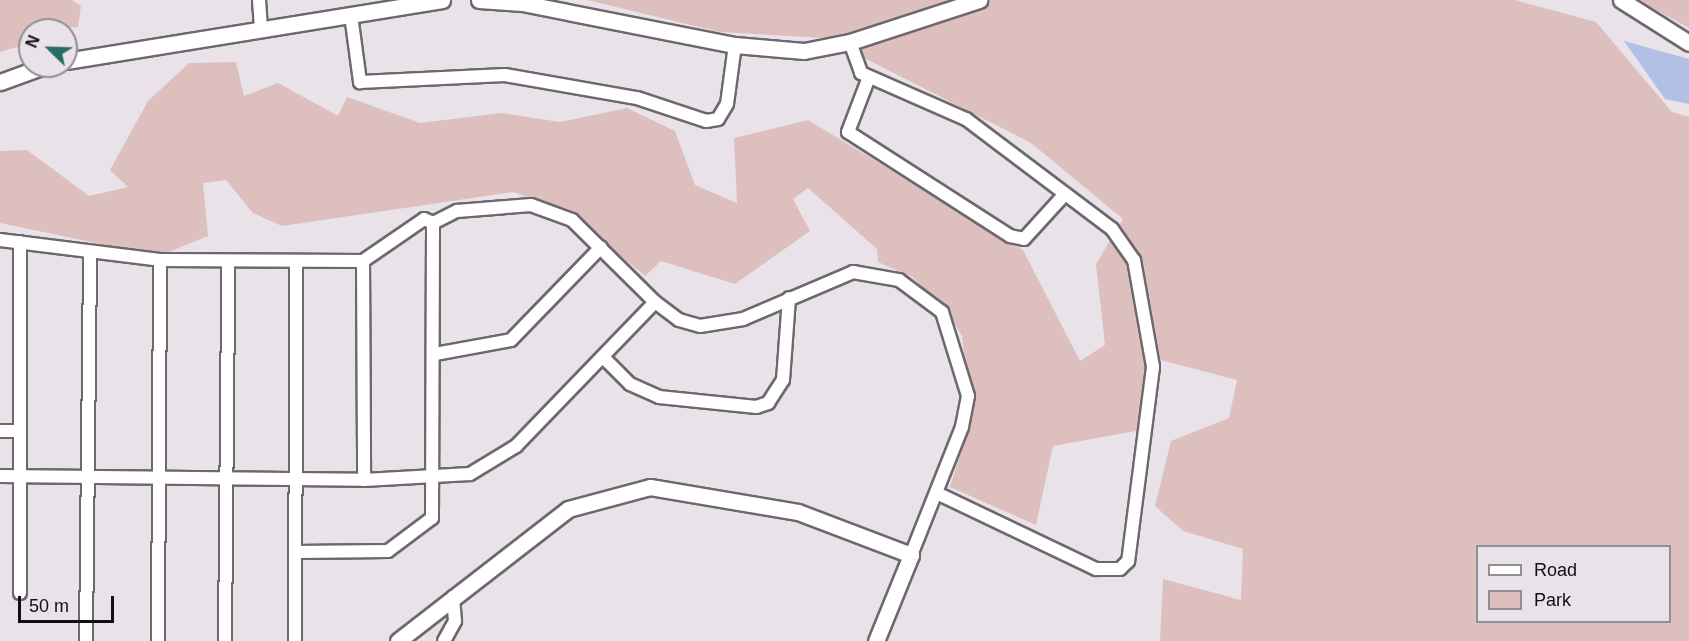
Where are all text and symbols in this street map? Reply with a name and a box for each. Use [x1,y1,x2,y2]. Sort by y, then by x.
north arrow [18,18,78,78]
text: N [23,33,43,50]
legend [1476,545,1671,623]
text: Road [1534,560,1577,580]
scale bar [21,584,117,622]
text: Park [1534,590,1571,610]
text: 50 m [29,596,69,616]

